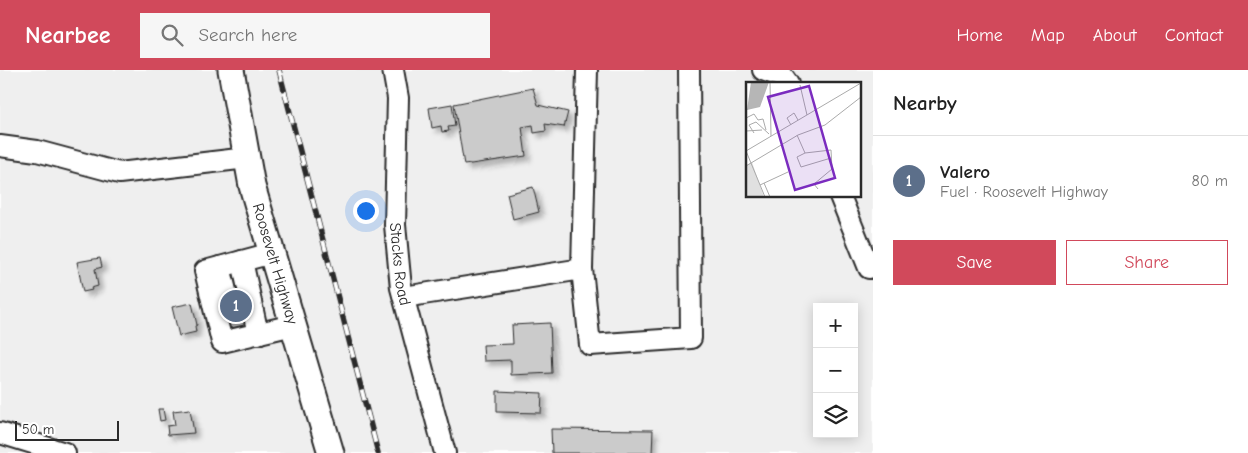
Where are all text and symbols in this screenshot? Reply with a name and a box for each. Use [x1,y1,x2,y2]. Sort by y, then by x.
search box [140,13,490,58]
text: Nearbee [25,21,110,49]
icon: search [158,21,186,49]
text: Search here [198,24,297,46]
text: Home [956,25,1003,46]
text: Map [1031,25,1065,46]
text: About [1093,25,1137,46]
text: Contact [1165,25,1223,46]
inset map [746,82,860,198]
text: Nearby [893,91,957,115]
text: Valero [940,161,990,183]
text: 1 [906,172,912,190]
text: 80 m [1191,172,1228,190]
text: Fuel · Roosevelt Highway [940,183,1108,201]
your location [353,198,379,224]
street label: Roosevelt Highway [249,201,302,327]
street label: Stacks Road [386,222,414,308]
button: Save [893,240,1056,285]
button: Share [1066,240,1228,285]
pin: 1 [220,287,252,325]
map controls [813,303,858,438]
button: + [813,303,858,348]
button: − [813,348,858,393]
button: layers [813,393,858,438]
scale bar [15,418,119,441]
text: 50 m [22,421,54,438]

